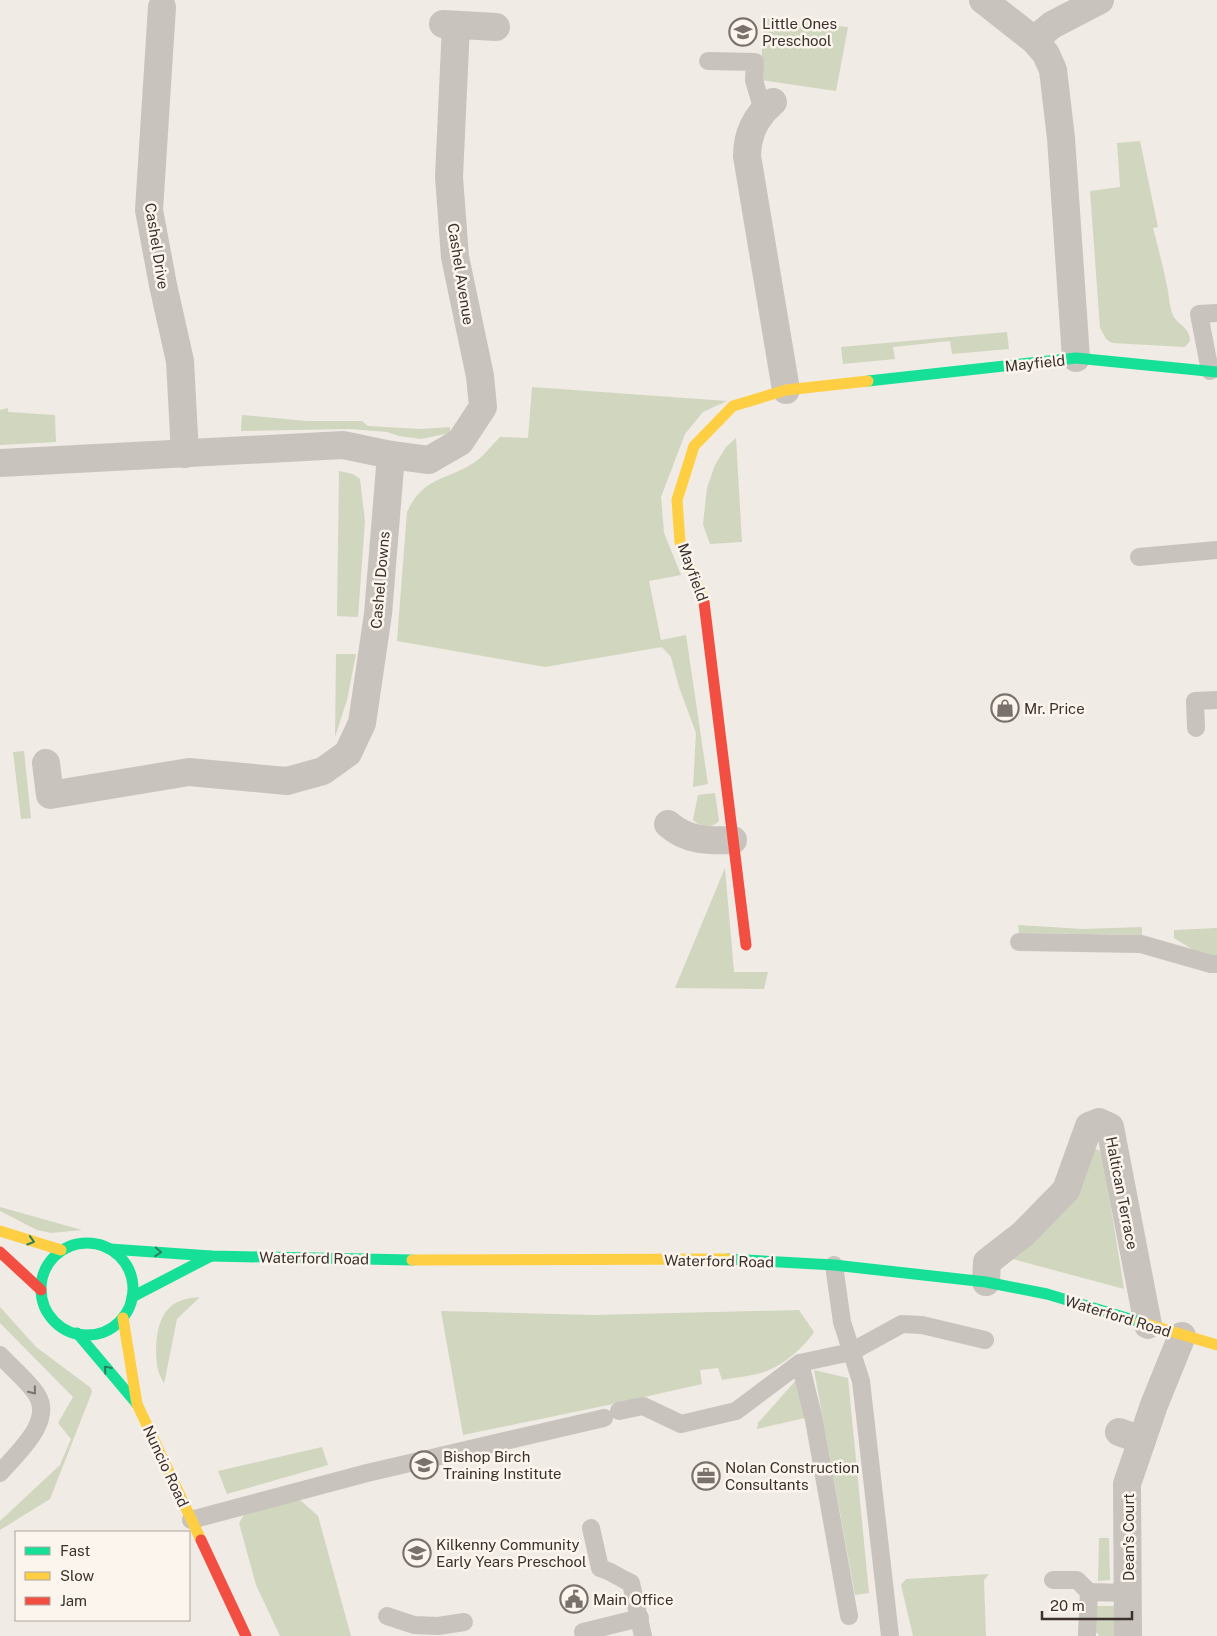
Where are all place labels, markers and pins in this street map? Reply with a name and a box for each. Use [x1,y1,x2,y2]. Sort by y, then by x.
place label: Little Ones Preschool [762,15,837,49]
school or university icon: Little Ones Preschool [728,17,758,47]
shop icon: Mr. Price [990,693,1020,723]
place label: Mr. Price [1024,700,1085,717]
place label: Bishop Birch Training Institute [443,1448,562,1482]
school or university icon: Bishop Birch Training Institute [409,1450,439,1480]
place label: Nolan Construction Consultants [725,1459,859,1493]
office icon: Nolan Construction Consultants [691,1461,721,1491]
place label: Kilkenny Community Early Years Preschool [436,1536,587,1570]
school or university icon: Kilkenny Community Early Years Preschool [402,1538,432,1568]
public building icon: Main Office [559,1584,589,1614]
place label: Main Office [593,1591,673,1608]

